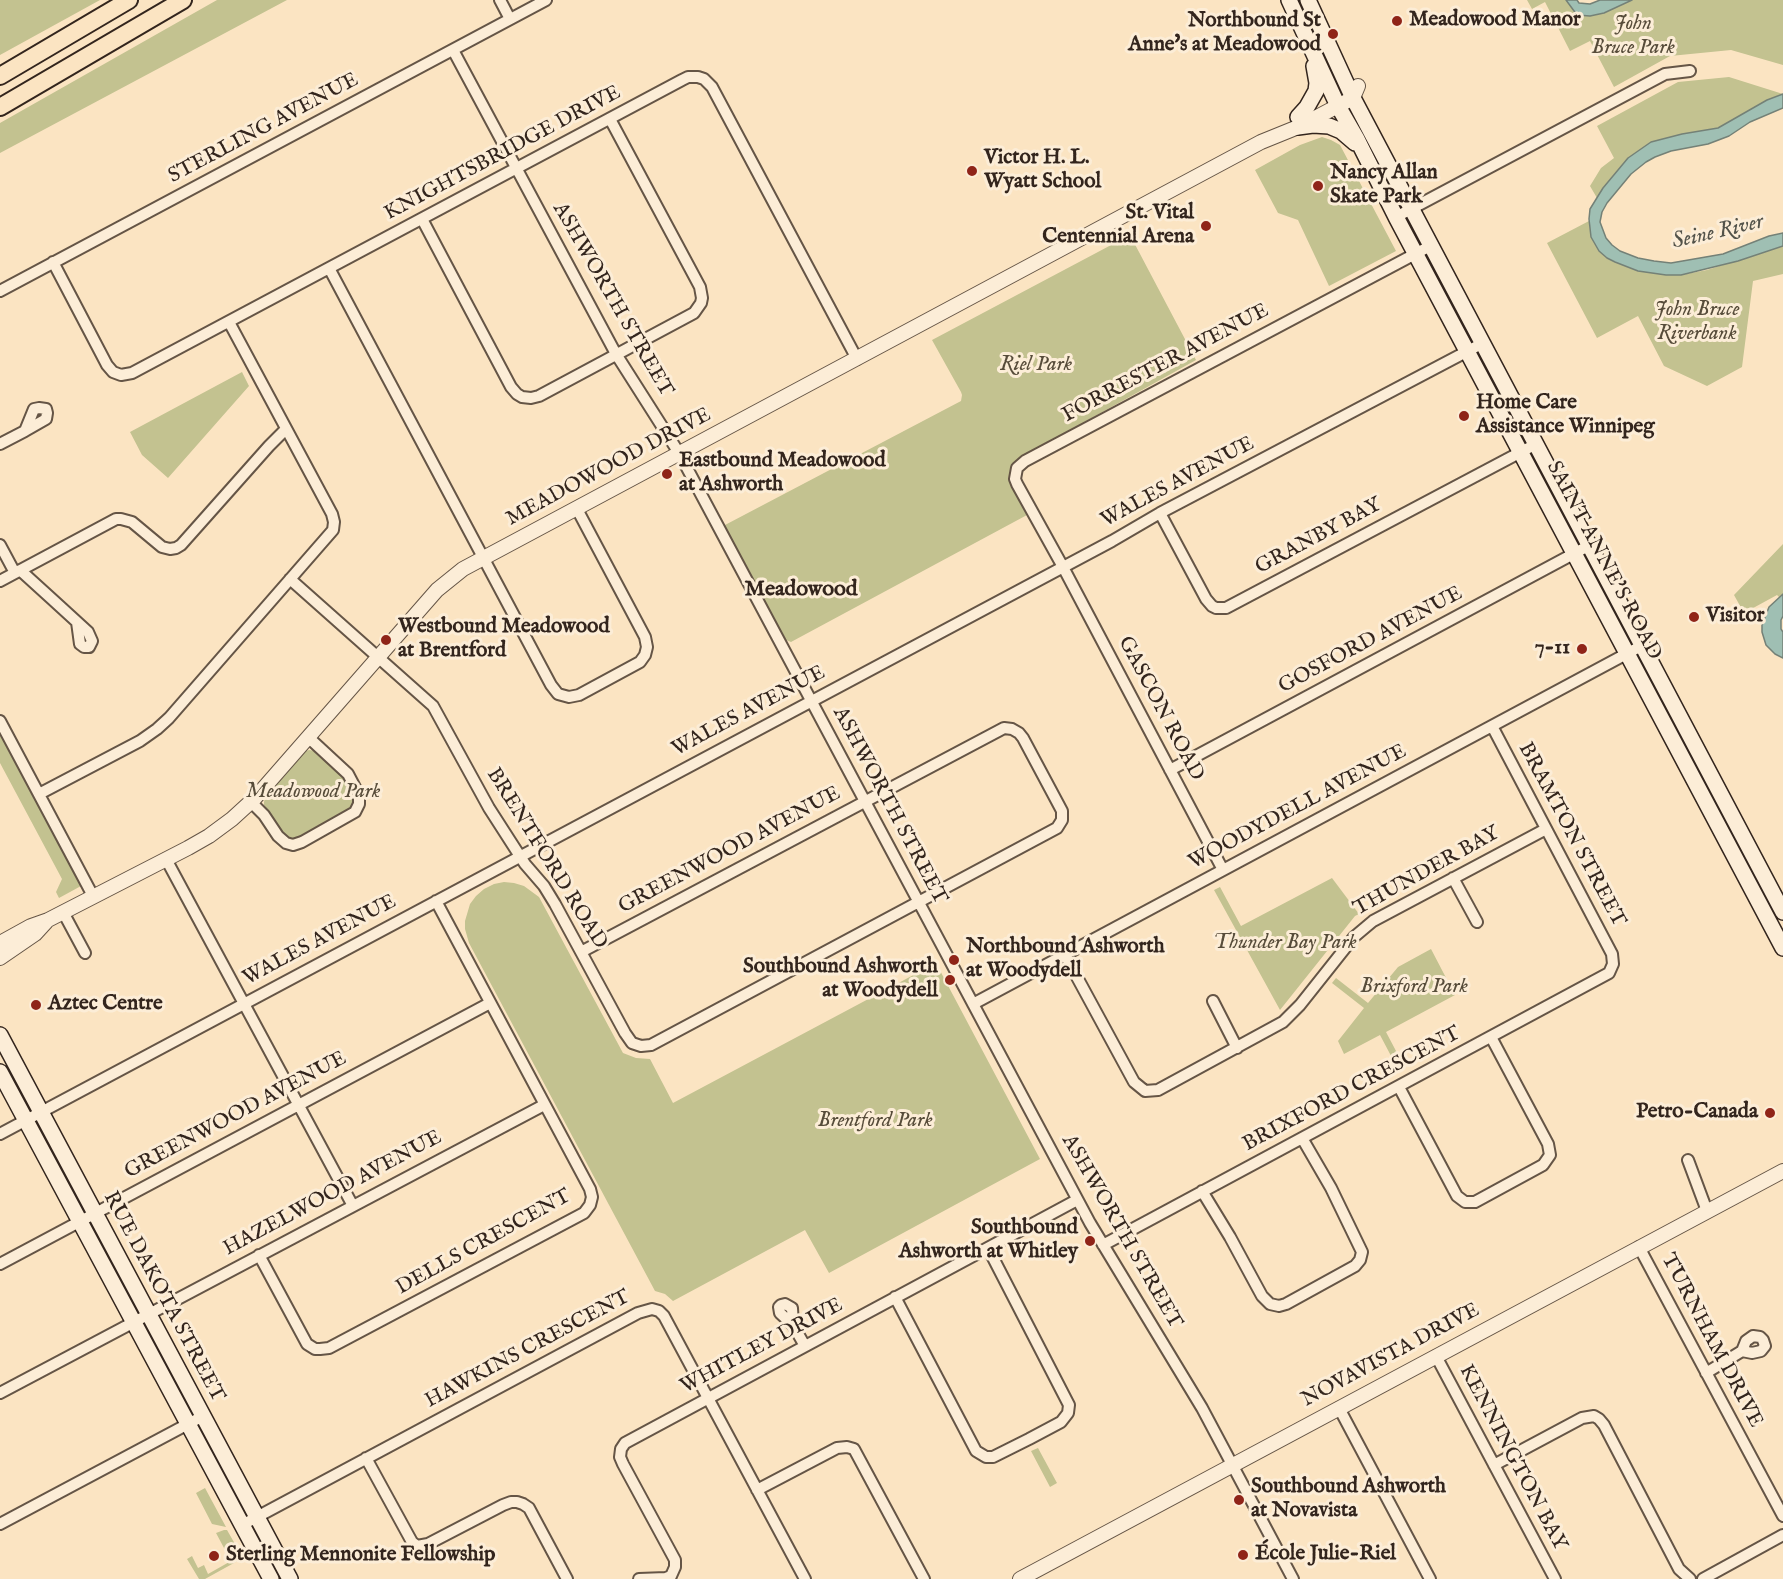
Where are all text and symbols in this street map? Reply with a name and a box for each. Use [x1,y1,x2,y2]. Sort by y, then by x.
place label: Meadowood Manor [1409,8,1581,34]
place label: Northbound St Anne's at Meadowood [1128,9,1321,59]
park label: John Bruce Park [1591,12,1675,62]
marker: Meadowood Manor [1390,14,1404,28]
marker: Northbound St Anne's at Meadowood [1326,27,1340,41]
street label: STERLING AVENUE [165,68,363,190]
street label: KNIGHTSBRIDGE DRIVE [381,81,625,227]
place label: Victor H. L. Wyatt School [984,146,1101,196]
place label: Nancy Allan Skate Park [1330,161,1438,211]
marker: Victor H. L. Wyatt School [965,164,979,178]
marker: Nancy Allan Skate Park [1311,179,1325,193]
street label: ASHWORTH STREET [546,199,678,401]
place label: St. Vital Centennial Arena [1042,201,1194,251]
water label: Seine River [1670,210,1766,256]
marker: St. Vital Centennial Arena [1199,219,1213,233]
park label: John Bruce Riverbank [1654,298,1740,348]
street label: FORRESTER AVENUE [1059,299,1273,429]
park label: Riel Park [1000,353,1072,379]
place label: Home Care Assistance Winnipeg [1476,391,1655,441]
street label: MEADOWOOD DRIVE [502,403,716,533]
marker: Home Care Assistance Winnipeg [1457,409,1471,423]
street label: WALES AVENUE [1097,432,1259,534]
place label: Eastbound Meadowood at Ashworth [679,449,886,499]
street label: SAINT ANNE'S ROAD [1540,457,1666,665]
marker: Eastbound Meadowood at Ashworth [660,467,674,481]
street label: GRANBY BAY [1252,493,1386,581]
district label: Meadowood [744,577,858,603]
street label: GOSFORD AVENUE [1275,582,1467,700]
place label: Visitor [1706,604,1764,630]
marker: Visitor [1687,610,1701,624]
place label: Westbound Meadowood at Brentford [398,615,610,665]
street label: GASCON ROAD [1111,632,1209,786]
marker: Westbound Meadowood at Brentford [379,633,393,647]
place label: 7-11 [1535,636,1570,662]
marker: 7-11 [1575,642,1589,656]
street label: WALES AVENUE [668,661,830,763]
street label: ASHWORTH STREET [826,703,952,909]
street label: BRAMTON STREET [1512,739,1630,931]
street label: WOODYDELL AVENUE [1185,740,1411,876]
street label: BRENTFORD ROAD [480,764,612,954]
park label: Meadowood Park [246,780,380,806]
street label: GREENWOOD AVENUE [615,782,845,920]
street label: THUNDER BAY [1350,821,1504,923]
street label: WALES AVENUE [239,890,401,992]
park label: Thunder Bay Park [1213,931,1357,957]
place label: Northbound Ashworth at Woodydell [966,935,1165,985]
marker: Northbound Ashworth at Woodydell [947,953,961,967]
place label: Southbound Ashworth at Woodydell [743,955,938,1005]
marker: Southbound Ashworth at Woodydell [943,973,957,987]
park label: Brixford Park [1360,975,1468,1001]
place label: Aztec Centre [48,992,163,1018]
marker: Aztec Centre [29,998,43,1012]
street label: BRIXFORD CRESCENT [1239,1022,1465,1158]
street label: GREENWOOD AVENUE [121,1047,351,1185]
place label: Petro-Canada [1636,1100,1758,1126]
marker: Petro-Canada [1763,1106,1777,1120]
park label: Brentford Park [817,1109,933,1135]
street label: HAZELWOOD AVENUE [219,1126,447,1262]
street label: ASHWORTH STREET [1055,1131,1187,1333]
street label: DELLS CRESCENT [392,1185,576,1301]
street label: RUE DAKOTA STREET [97,1187,229,1407]
place label: Southbound Ashworth at Whitley [899,1216,1078,1266]
marker: Southbound Ashworth at Whitley [1083,1234,1097,1248]
street label: TURNHAM DRIVE [1654,1250,1768,1432]
street label: HAWKINS CRESCENT [421,1285,635,1415]
street label: WHITLEY DRIVE [677,1294,847,1400]
street label: NOVAVISTA DRIVE [1298,1298,1484,1414]
street label: KENNINGTON BAY [1452,1361,1572,1555]
place label: Southbound Ashworth at Novavista [1251,1475,1446,1525]
marker: Southbound Ashworth at Novavista [1232,1493,1246,1507]
place label: École Julie-Riel [1255,1542,1396,1568]
place label: Sterling Mennonite Fellowship [226,1543,495,1569]
marker: École Julie-Riel [1236,1548,1250,1562]
marker: Sterling Mennonite Fellowship [207,1549,221,1563]

